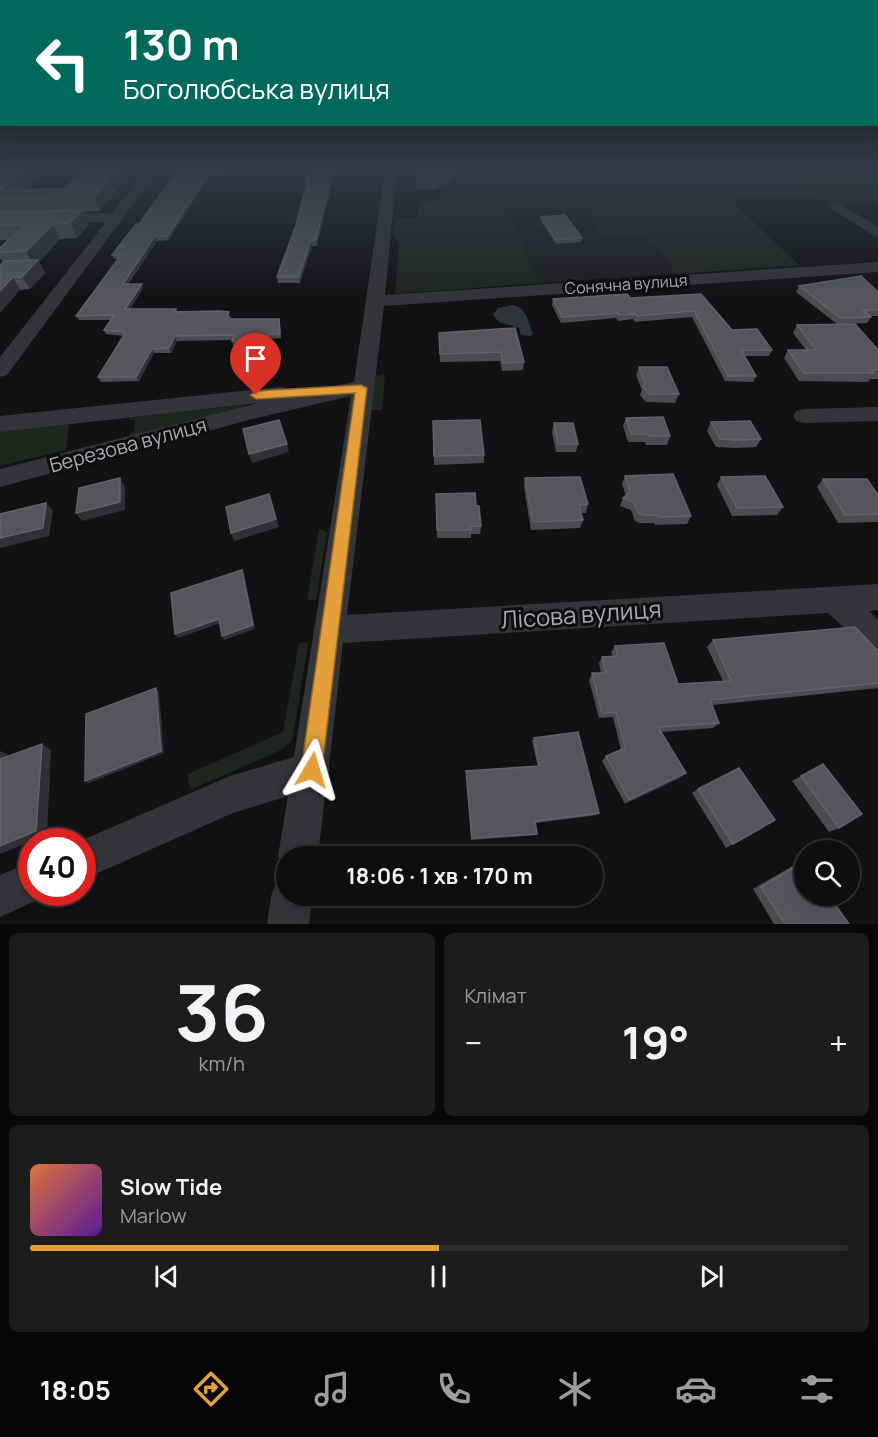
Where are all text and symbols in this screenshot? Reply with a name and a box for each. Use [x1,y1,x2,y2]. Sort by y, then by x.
text: 130 m [123,15,240,73]
icon: left [24,24,102,102]
text: Боголюбська вулиця [123,70,390,107]
street label: Сонячна вулиця [564,269,688,299]
pin [230,333,281,395]
icon: arrive [239,342,272,375]
street label: Березова вулиця [46,411,210,479]
street label: Лісова вулиця [499,591,662,636]
position arrow [280,738,344,802]
speed limit sign: 40 [18,828,96,906]
map controls [794,840,860,906]
button: search [794,840,860,906]
text: 18:06 · 1 хв · 170 m [346,861,533,891]
text: 36 [175,958,269,1064]
text: Клімат [465,982,527,1009]
text: 19° [622,1011,690,1073]
text: − [465,1020,482,1065]
text: + [829,1020,848,1065]
text: km/h [198,1050,245,1077]
text: Slow Tide [120,1172,222,1202]
text: Marlow [120,1202,187,1229]
icon: previous [150,1260,183,1293]
icon: pause [422,1260,455,1293]
icon: next [695,1260,728,1293]
icon: directions [190,1368,232,1410]
icon: music [311,1368,353,1410]
icon: phone [433,1368,475,1410]
icon: climate [554,1368,596,1410]
icon: car [675,1368,717,1410]
icon: filters [796,1368,838,1410]
text: 18:05 [40,1371,111,1408]

